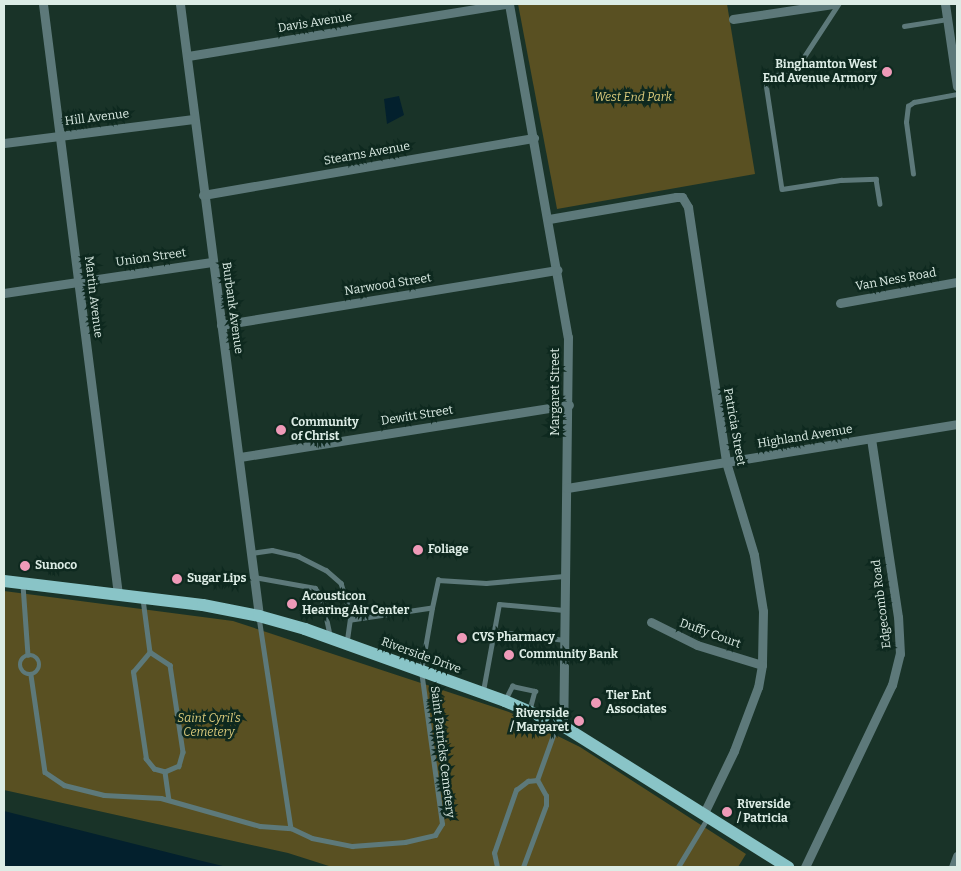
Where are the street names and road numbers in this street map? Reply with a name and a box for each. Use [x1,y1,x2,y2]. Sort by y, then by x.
street label: Davis Avenue [277,10,353,36]
street label: Hill Avenue [64,107,130,129]
street label: Stearns Avenue [323,139,411,169]
street label: Union Street [115,246,187,270]
street label: Martin Avenue [81,255,105,339]
street label: Burbank Avenue [218,261,246,355]
street label: Van Ness Road [854,266,938,294]
street label: Narwood Street [344,271,432,299]
street label: Margaret Street [549,348,563,436]
street label: Patricia Street [720,387,748,467]
street label: Dewitt Street [380,403,454,429]
street label: Highland Avenue [756,422,854,452]
street label: Edgecomb Road [869,559,895,649]
street label: Duffy Court [677,616,743,652]
street label: Riverside Drive [379,635,463,677]
street label: Saint Patricks Cemetery [427,685,457,819]

